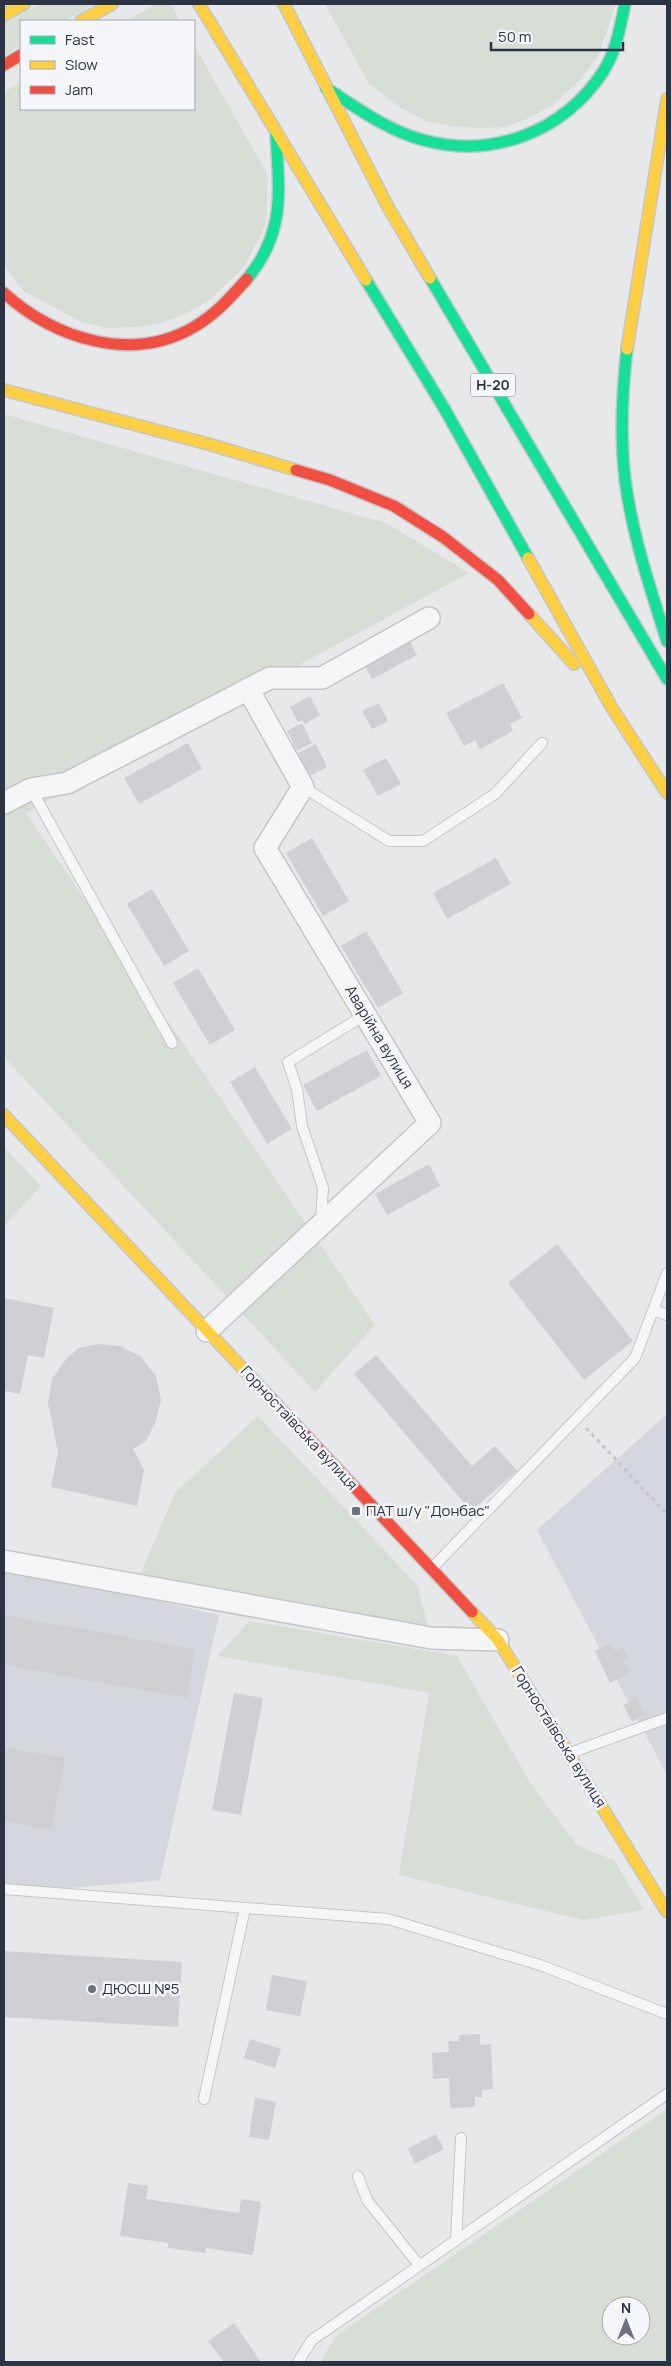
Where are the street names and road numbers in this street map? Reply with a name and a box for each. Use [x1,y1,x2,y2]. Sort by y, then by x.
road number: Н-20 [470,374,516,396]
street label: Аварійна вулиця [340,981,419,1092]
street label: Горностаївська вулиця [236,1361,363,1494]
street label: Горностаївська вулиця [507,1662,612,1811]

